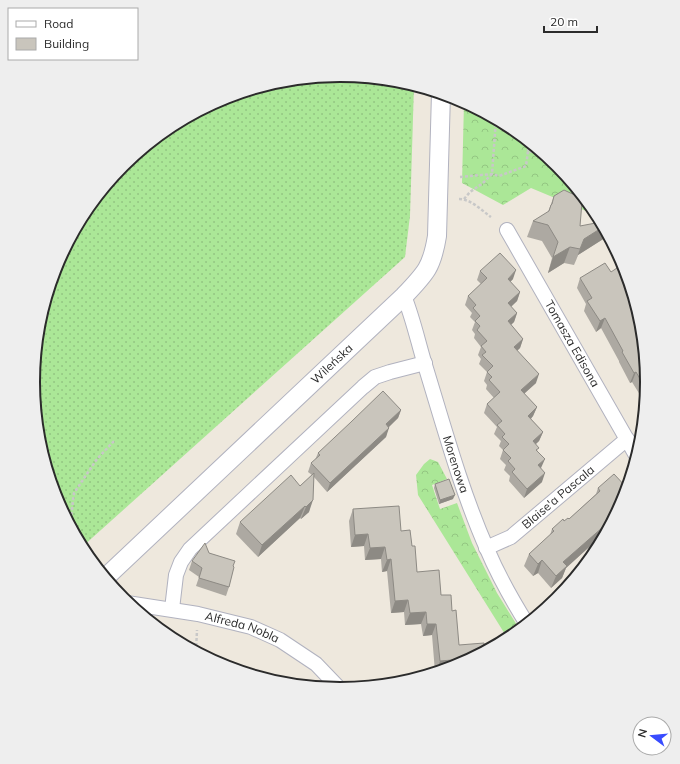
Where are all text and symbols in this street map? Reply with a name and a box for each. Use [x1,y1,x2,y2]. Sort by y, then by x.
legend [8,8,138,60]
scale bar [544,8,597,34]
text: 20 m [550,14,578,29]
text: Road [44,16,73,31]
text: Building [44,36,89,51]
street label: Tomasza Edisona [542,297,603,389]
street label: Wileńska [308,340,356,387]
street label: Morenowa [440,434,472,495]
street label: Blaise'a Pascala [518,462,597,532]
street label: Alfreda Nobla [204,608,282,646]
north arrow [632,716,672,756]
text: N [635,727,650,739]

